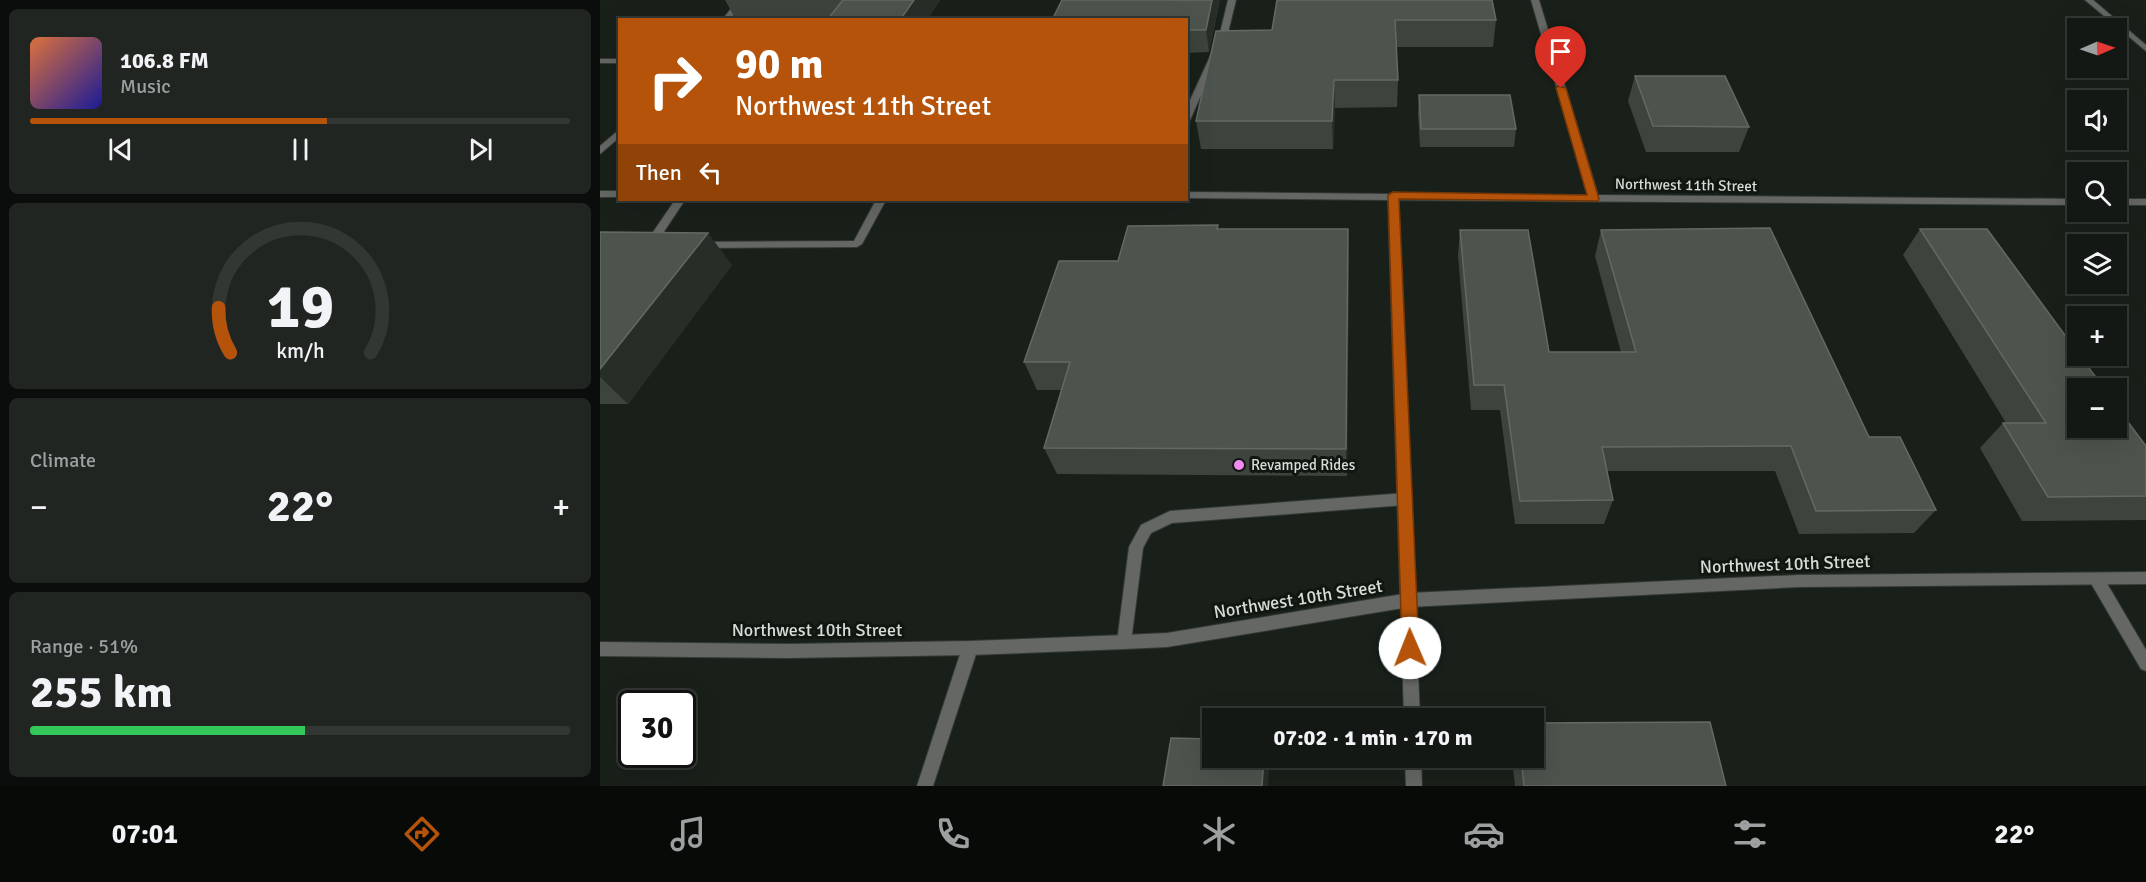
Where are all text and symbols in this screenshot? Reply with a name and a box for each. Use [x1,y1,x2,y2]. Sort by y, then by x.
north arrow [2067,18,2127,78]
map controls [2067,18,2127,438]
pin [1535,26,1586,88]
icon: arrive [1544,35,1577,68]
text: 90 m [735,39,824,90]
icon: right [636,42,714,120]
text: 106.8 FM [120,47,209,74]
text: Music [120,74,171,99]
text: Northwest 11th Street [735,90,991,123]
button: sound [2067,90,2127,150]
icon: previous [104,133,137,166]
icon: pause [284,133,317,166]
icon: next [464,133,497,166]
icon: left [694,156,727,189]
text: Then [636,159,682,186]
button: search [2067,162,2127,222]
street label: Northwest 11th Street [1615,175,1757,195]
button: layers [2067,234,2127,294]
text: 19 [266,268,334,345]
button: + [2067,306,2127,366]
text: km/h [276,338,324,364]
button: − [2067,378,2127,438]
text: Climate [30,448,96,473]
place label: Revamped Rides [1251,456,1356,474]
marker: Revamped Rides [1232,458,1246,472]
text: 22° [267,479,333,534]
text: − [30,487,48,528]
text: + [552,487,570,528]
street label: Northwest 10th Street [1699,550,1871,578]
street label: Northwest 10th Street [1212,575,1384,623]
position arrow [1378,616,1442,680]
street label: Northwest 10th Street [732,619,902,641]
text: Range · 51% [30,634,138,659]
text: 255 km [30,665,173,720]
speed limit sign: 30 [618,690,696,768]
text: 07:02 · 1 min · 170 m [1273,724,1473,751]
icon: directions [401,813,443,855]
icon: music [667,813,709,855]
icon: phone [932,813,974,855]
icon: climate [1198,813,1240,855]
icon: car [1463,813,1505,855]
icon: filters [1729,813,1771,855]
text: 07:01 [112,818,178,851]
text: 22° [1994,818,2034,851]

